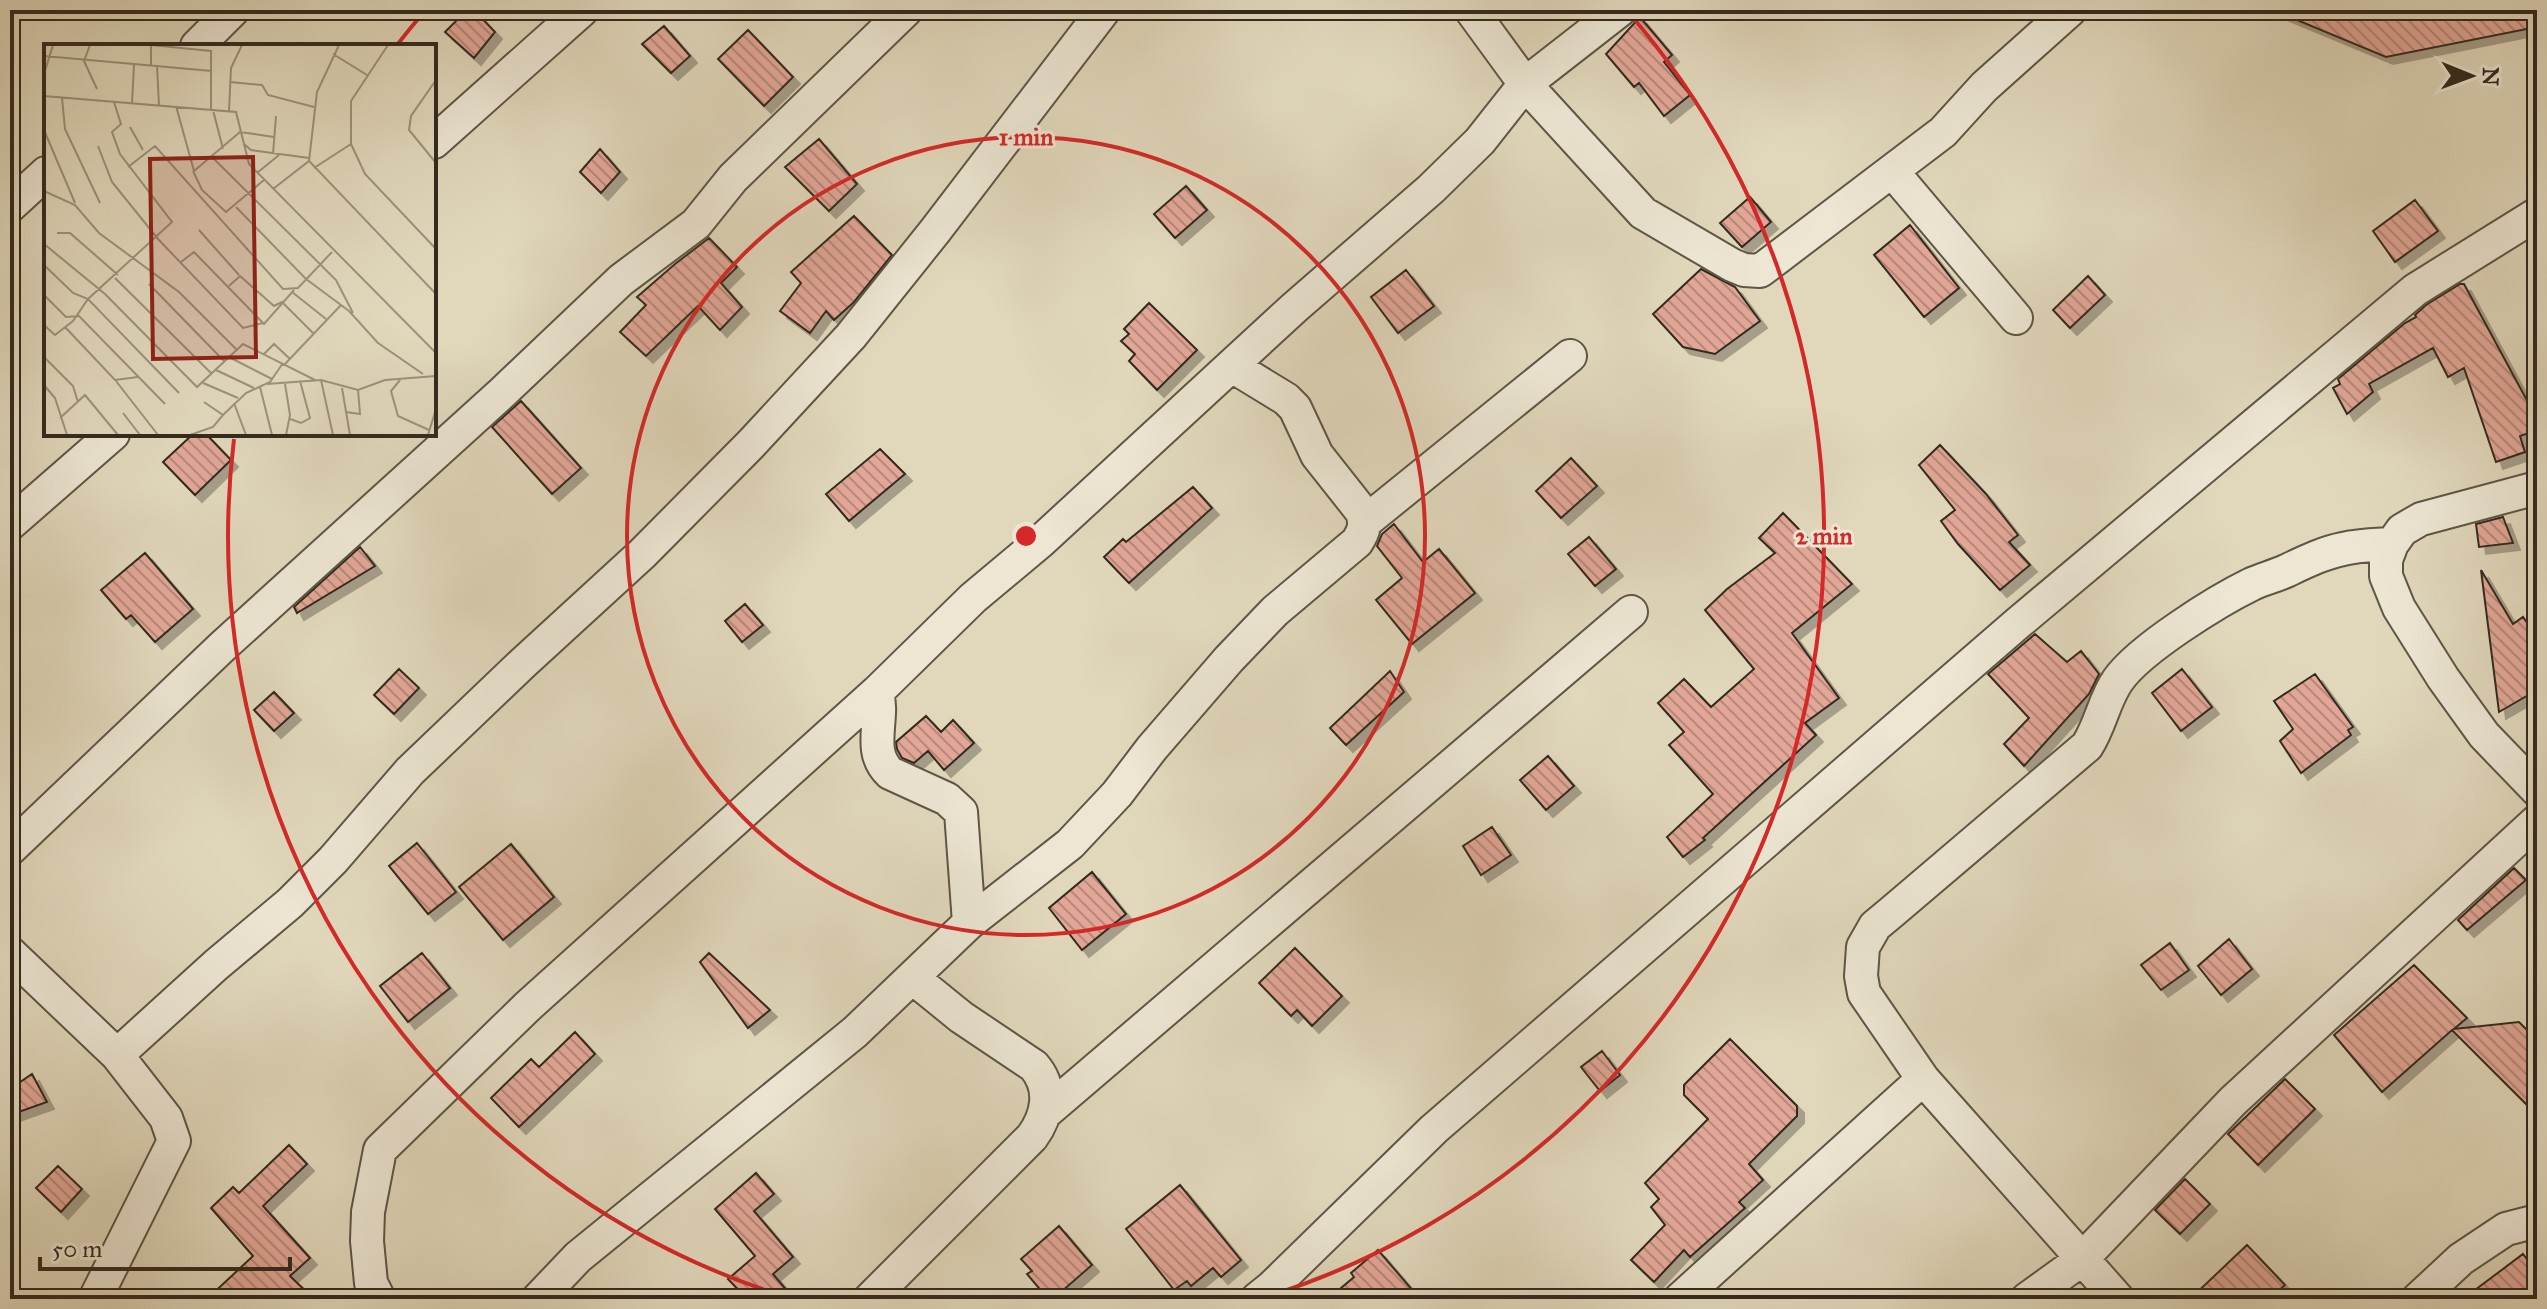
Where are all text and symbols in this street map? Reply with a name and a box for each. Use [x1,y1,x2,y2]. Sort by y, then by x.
north arrow [2431,36,2511,116]
inset map [44,44,436,436]
text: N [2477,67,2504,86]
text: 1 min [999,122,1053,152]
text: 2 min [1796,521,1852,551]
centre of rings [1012,522,1040,550]
scale bar [40,1221,290,1271]
text: 50 m [52,1234,102,1264]

